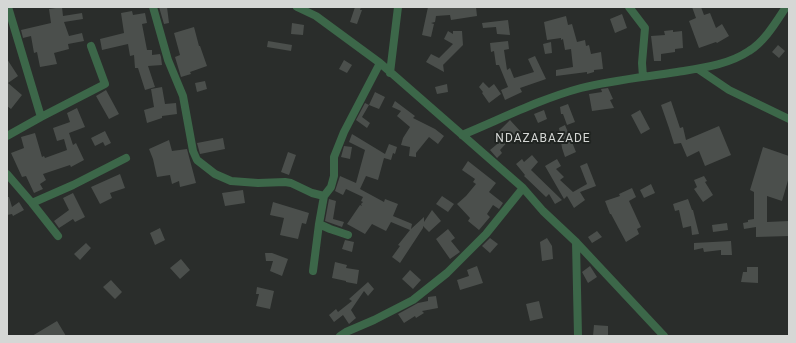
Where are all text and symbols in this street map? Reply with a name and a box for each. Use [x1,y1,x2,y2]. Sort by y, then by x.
district label: NDAZABAZADE [495,132,591,146]

